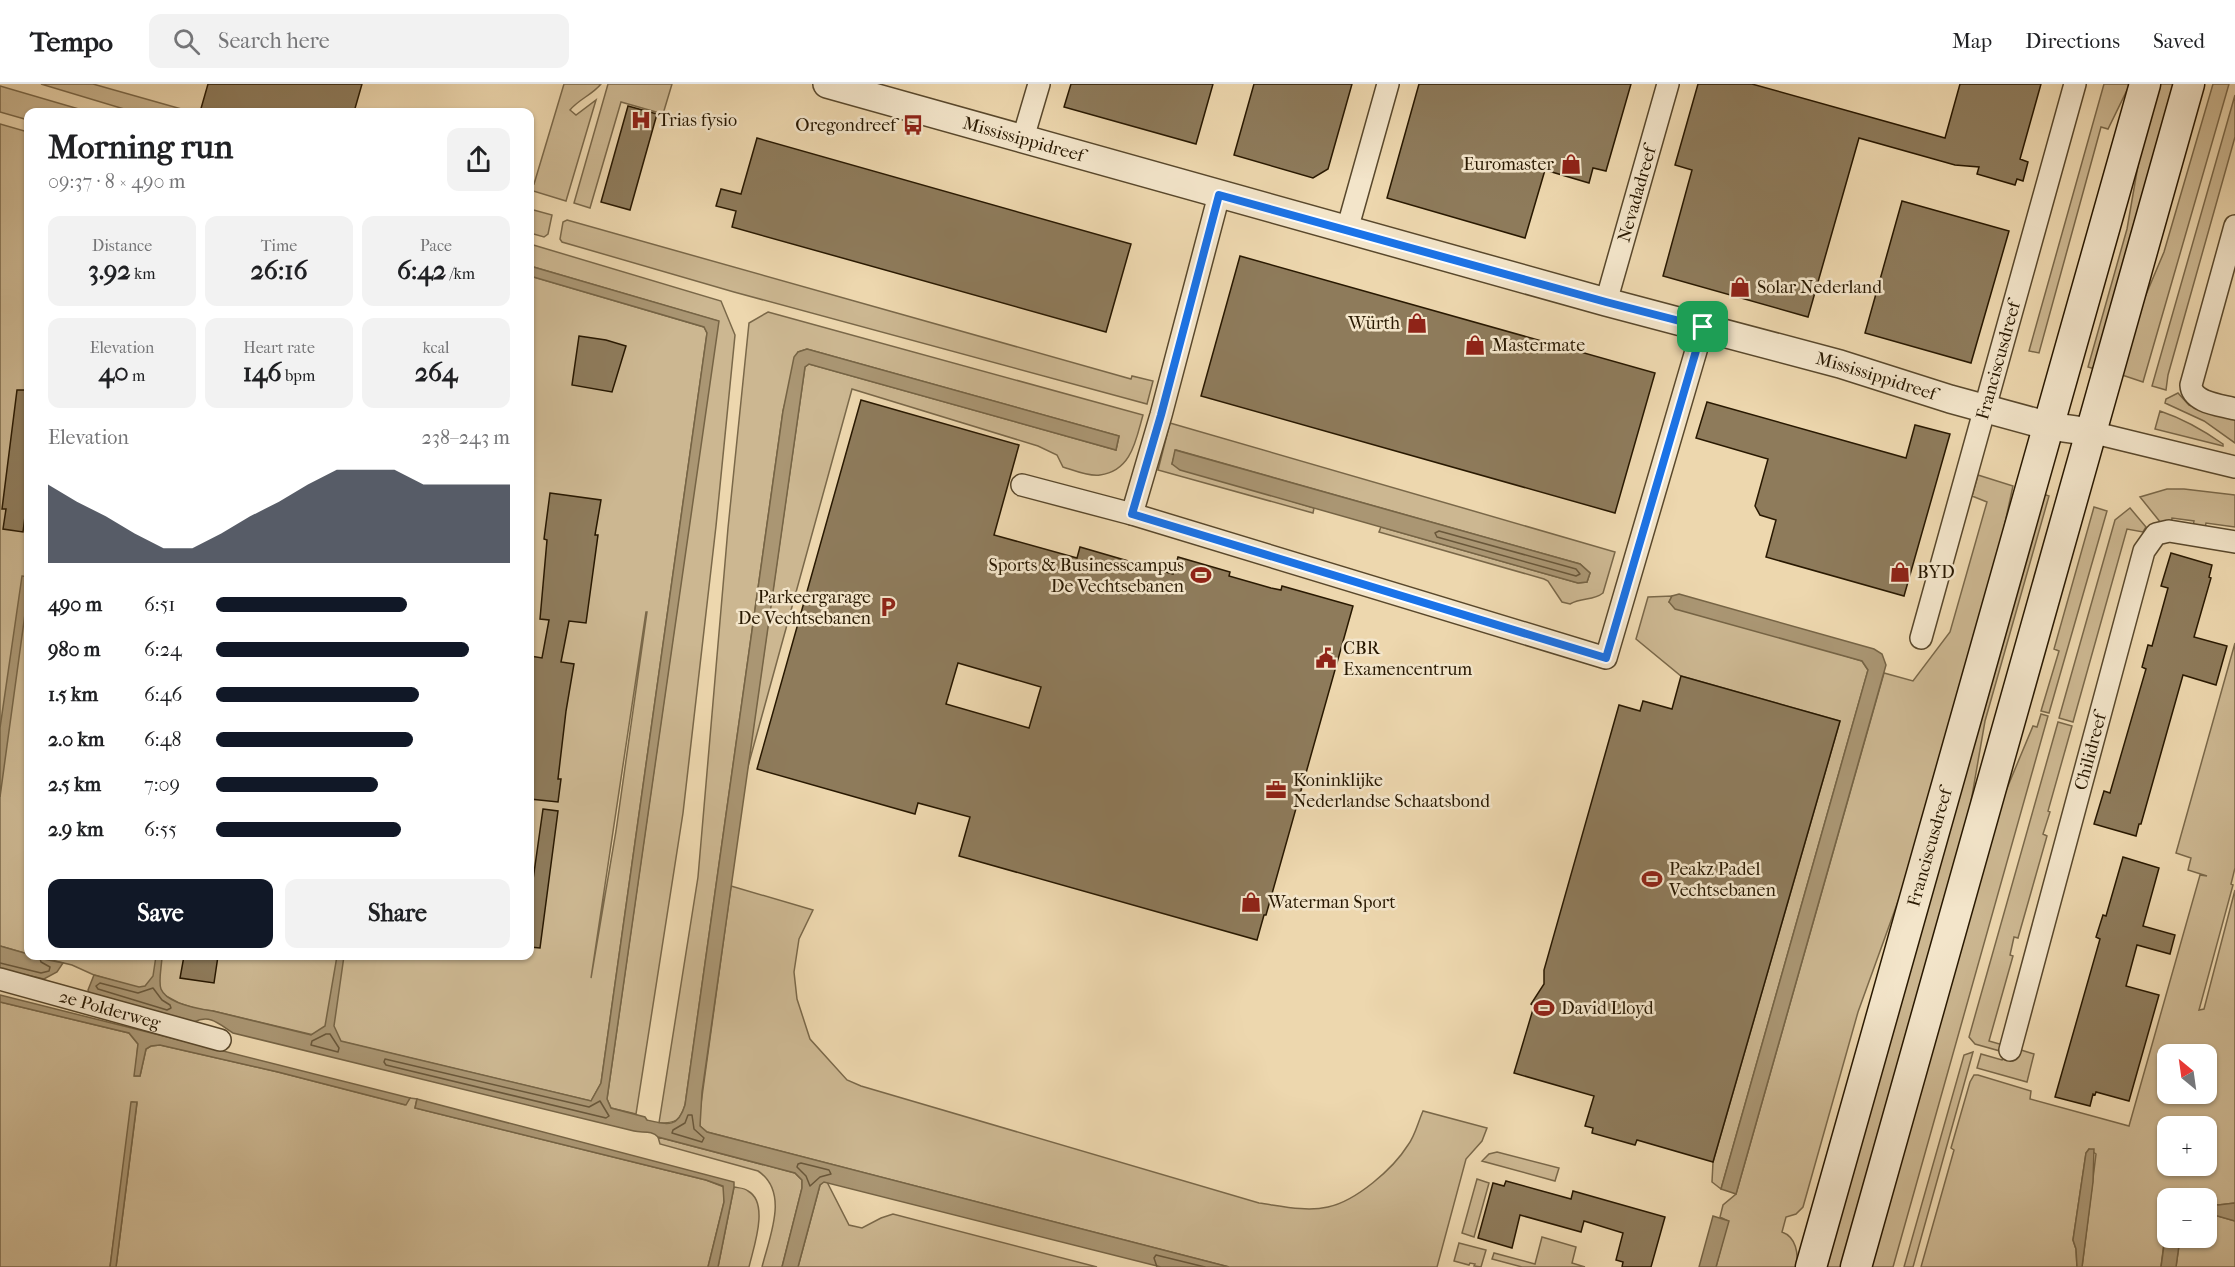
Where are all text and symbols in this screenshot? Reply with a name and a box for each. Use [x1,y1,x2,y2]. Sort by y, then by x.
search box [149,14,569,68]
text: Tempo [30,25,113,58]
icon: search [170,25,203,58]
text: Search here [218,28,330,54]
text: Map [1952,29,1992,53]
text: Directions [2025,29,2120,53]
text: Saved [2153,29,2205,53]
hospital icon: Trias fysio [629,108,653,132]
place label: Trias fysio [658,110,737,131]
street label: Mississippidreef [960,112,1090,167]
bus stop icon: Oregondreef [901,113,925,137]
place label: Oregondreef [795,115,900,136]
text: Morning run [48,128,233,167]
button: share [447,128,510,191]
street label: Nevadadreef [1613,140,1661,245]
shop icon: Euromaster [1559,152,1583,176]
place label: Euromaster [1463,154,1554,175]
text: 09:37 · 8 × 490 m [48,170,185,193]
text: Distance [92,236,152,255]
text: Time [261,236,297,255]
text: Pace [420,236,452,255]
text: 3.92 [88,255,131,286]
text: 26:16 [251,255,308,286]
text: 6:42 [397,255,446,286]
text: km [131,264,156,283]
text: /km [446,264,475,283]
shop icon: Solar Nederland [1728,275,1752,299]
place label: Solar Nederland [1757,277,1882,298]
street label: Franciscusdreef [1972,295,2026,422]
pin [1677,301,1728,352]
icon: arrive [1686,310,1719,343]
shop icon: Würth [1405,311,1429,335]
place label: Würth [1347,313,1400,334]
shop icon: Mastermate [1463,333,1487,357]
place label: Mastermate [1492,335,1585,356]
text: Elevation [90,338,154,357]
text: Heart rate [243,338,315,357]
text: kcal [423,338,449,357]
street label: Mississippidreef [1814,348,1943,406]
text: 40 [99,357,128,388]
text: 146 [243,357,282,388]
text: 264 [415,357,457,388]
text: m [128,366,145,385]
text: bpm [282,366,315,385]
text: Elevation [48,426,129,449]
text: 238–243 m [422,426,510,449]
place label: Sports & Businesscampus De Vechtsebanen [988,555,1185,597]
shop icon: BYD [1888,560,1912,584]
place label: BYD [1917,562,1955,583]
sports icon: Sports & Businesscampus De Vechtsebanen [1189,563,1213,587]
place label: Parkeergarage De Vechtsebanen [738,587,872,629]
text: 490 m [48,593,102,616]
text: 6:51 [144,593,175,616]
parking icon: Parkeergarage De Vechtsebanen [876,595,900,619]
text: 980 m [48,638,101,661]
text: 6:24 [144,638,182,661]
place label: CBR Examencentrum [1343,638,1472,680]
public building icon: CBR Examencentrum [1314,646,1338,670]
text: 1.5 km [48,683,98,706]
text: 6:46 [144,683,182,706]
street label: Chilidreef [2070,707,2112,792]
text: 2.0 km [48,728,104,751]
text: 6:48 [144,728,182,751]
place label: Koninklijke Nederlandse Schaatsbond [1293,770,1490,812]
text: 2.5 km [48,773,101,796]
text: 7:09 [144,773,180,796]
office icon: Koninklijke Nederlandse Schaatsbond [1264,778,1288,802]
street label: Franciscusdreef [1903,782,1957,909]
text: 2.9 km [48,818,104,841]
text: 6:55 [144,818,177,841]
place label: Peakz Padel Vechtsebanen [1668,859,1776,901]
sports icon: Peakz Padel Vechtsebanen [1640,867,1664,891]
button: Save [48,879,273,948]
button: Share [285,879,510,948]
shop icon: Waterman Sport [1239,890,1263,914]
place label: Waterman Sport [1267,892,1396,913]
street label: 2e Polderweg [57,985,163,1034]
sports icon: David Lloyd [1532,996,1556,1020]
place label: David Lloyd [1561,998,1654,1019]
north arrow [2157,1044,2217,1104]
map controls [2157,1044,2217,1248]
button: + [2157,1116,2217,1176]
button: − [2157,1188,2217,1248]

